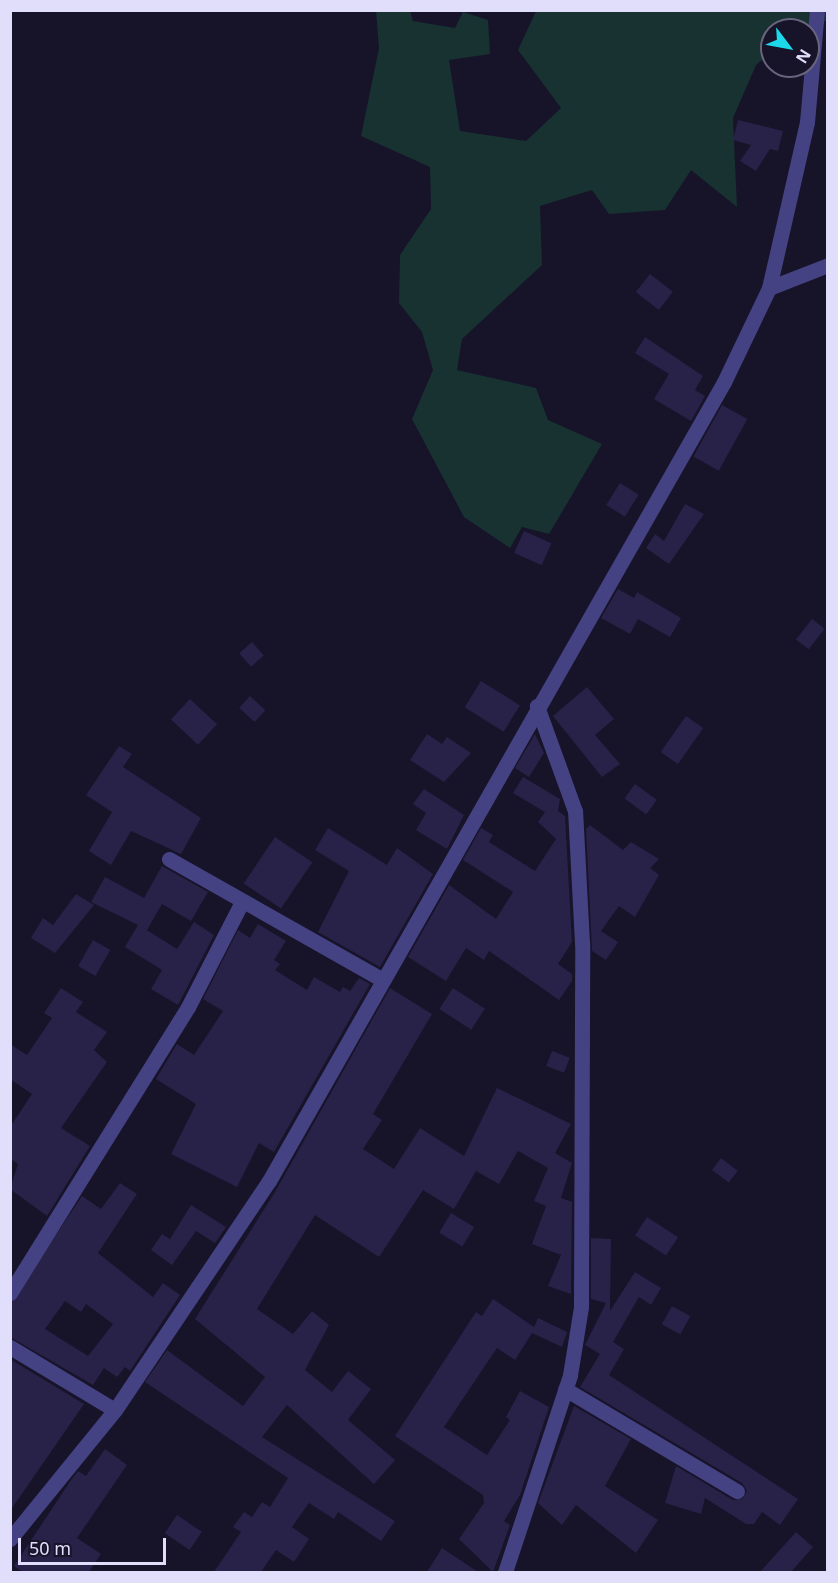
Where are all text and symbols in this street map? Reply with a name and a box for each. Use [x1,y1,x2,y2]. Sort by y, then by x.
north arrow [760,18,820,78]
text: N [791,45,816,68]
scale bar [21,1526,170,1564]
text: 50 m [29,1536,71,1560]

